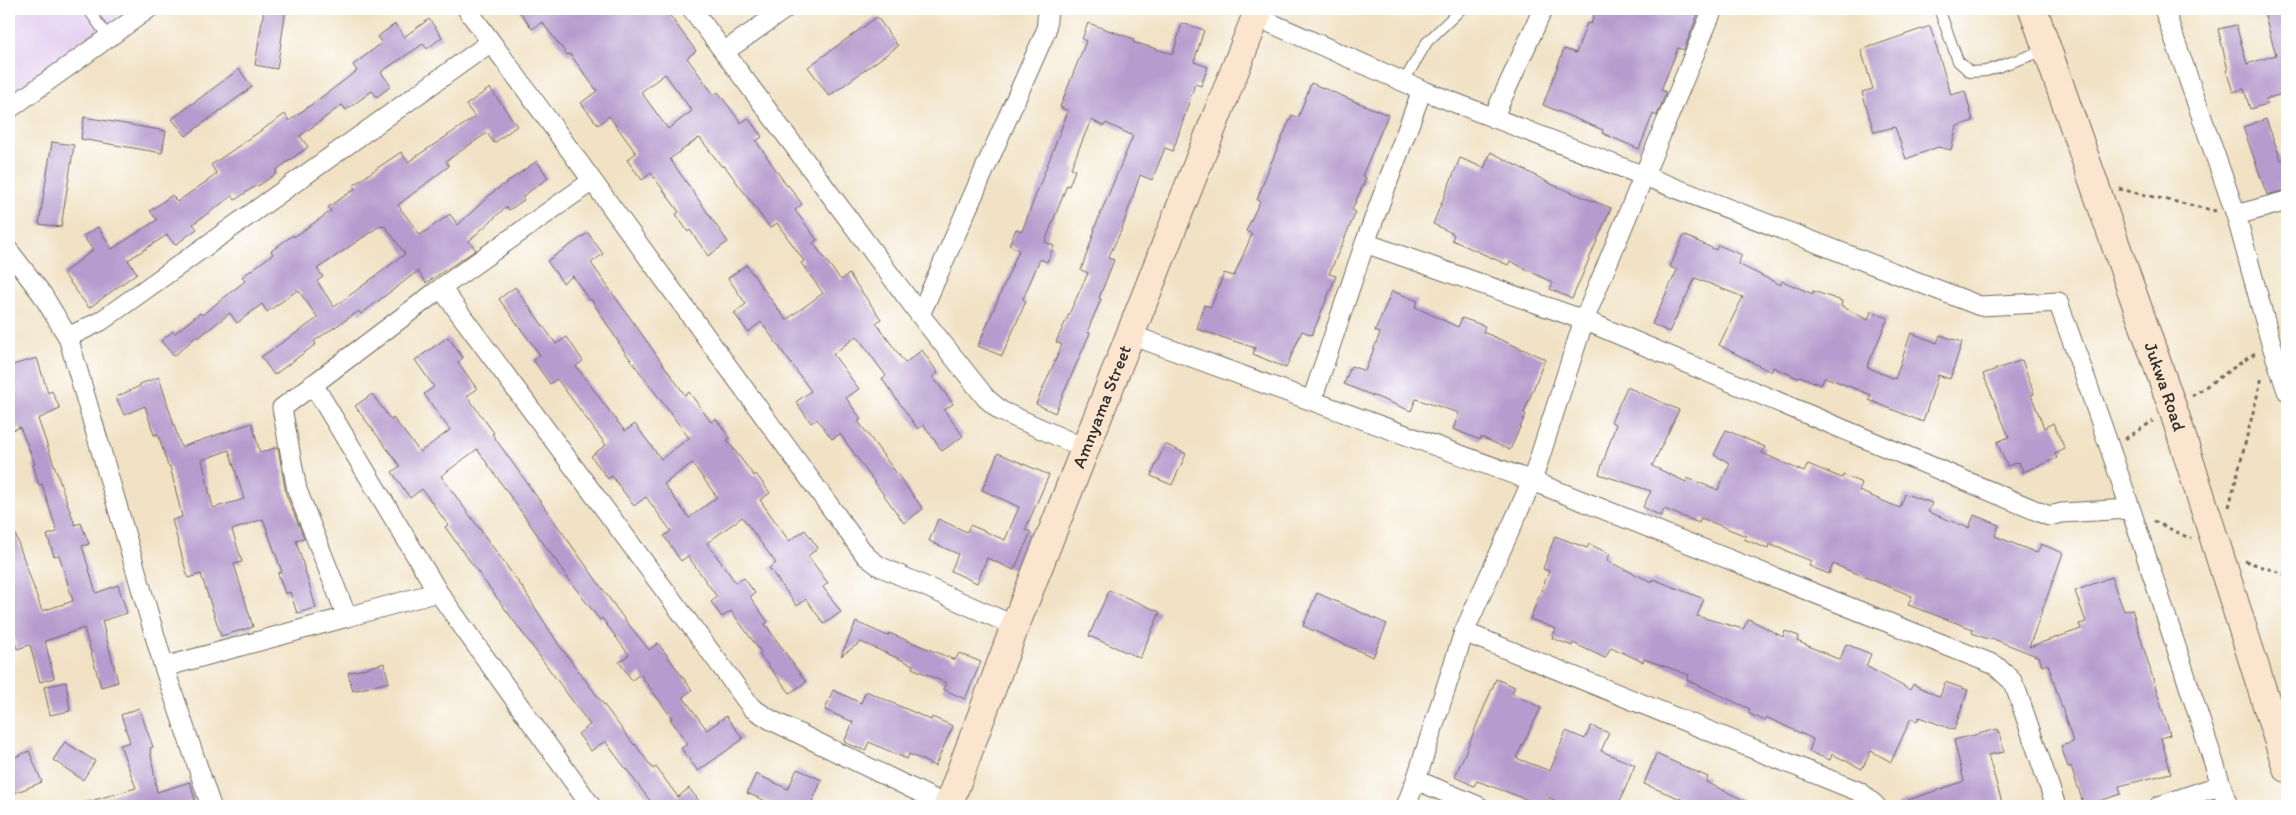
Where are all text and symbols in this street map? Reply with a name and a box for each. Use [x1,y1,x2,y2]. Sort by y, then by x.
street label: Jukwa Road [2139,339,2190,434]
street label: Amnyama Street [1068,342,1136,471]

